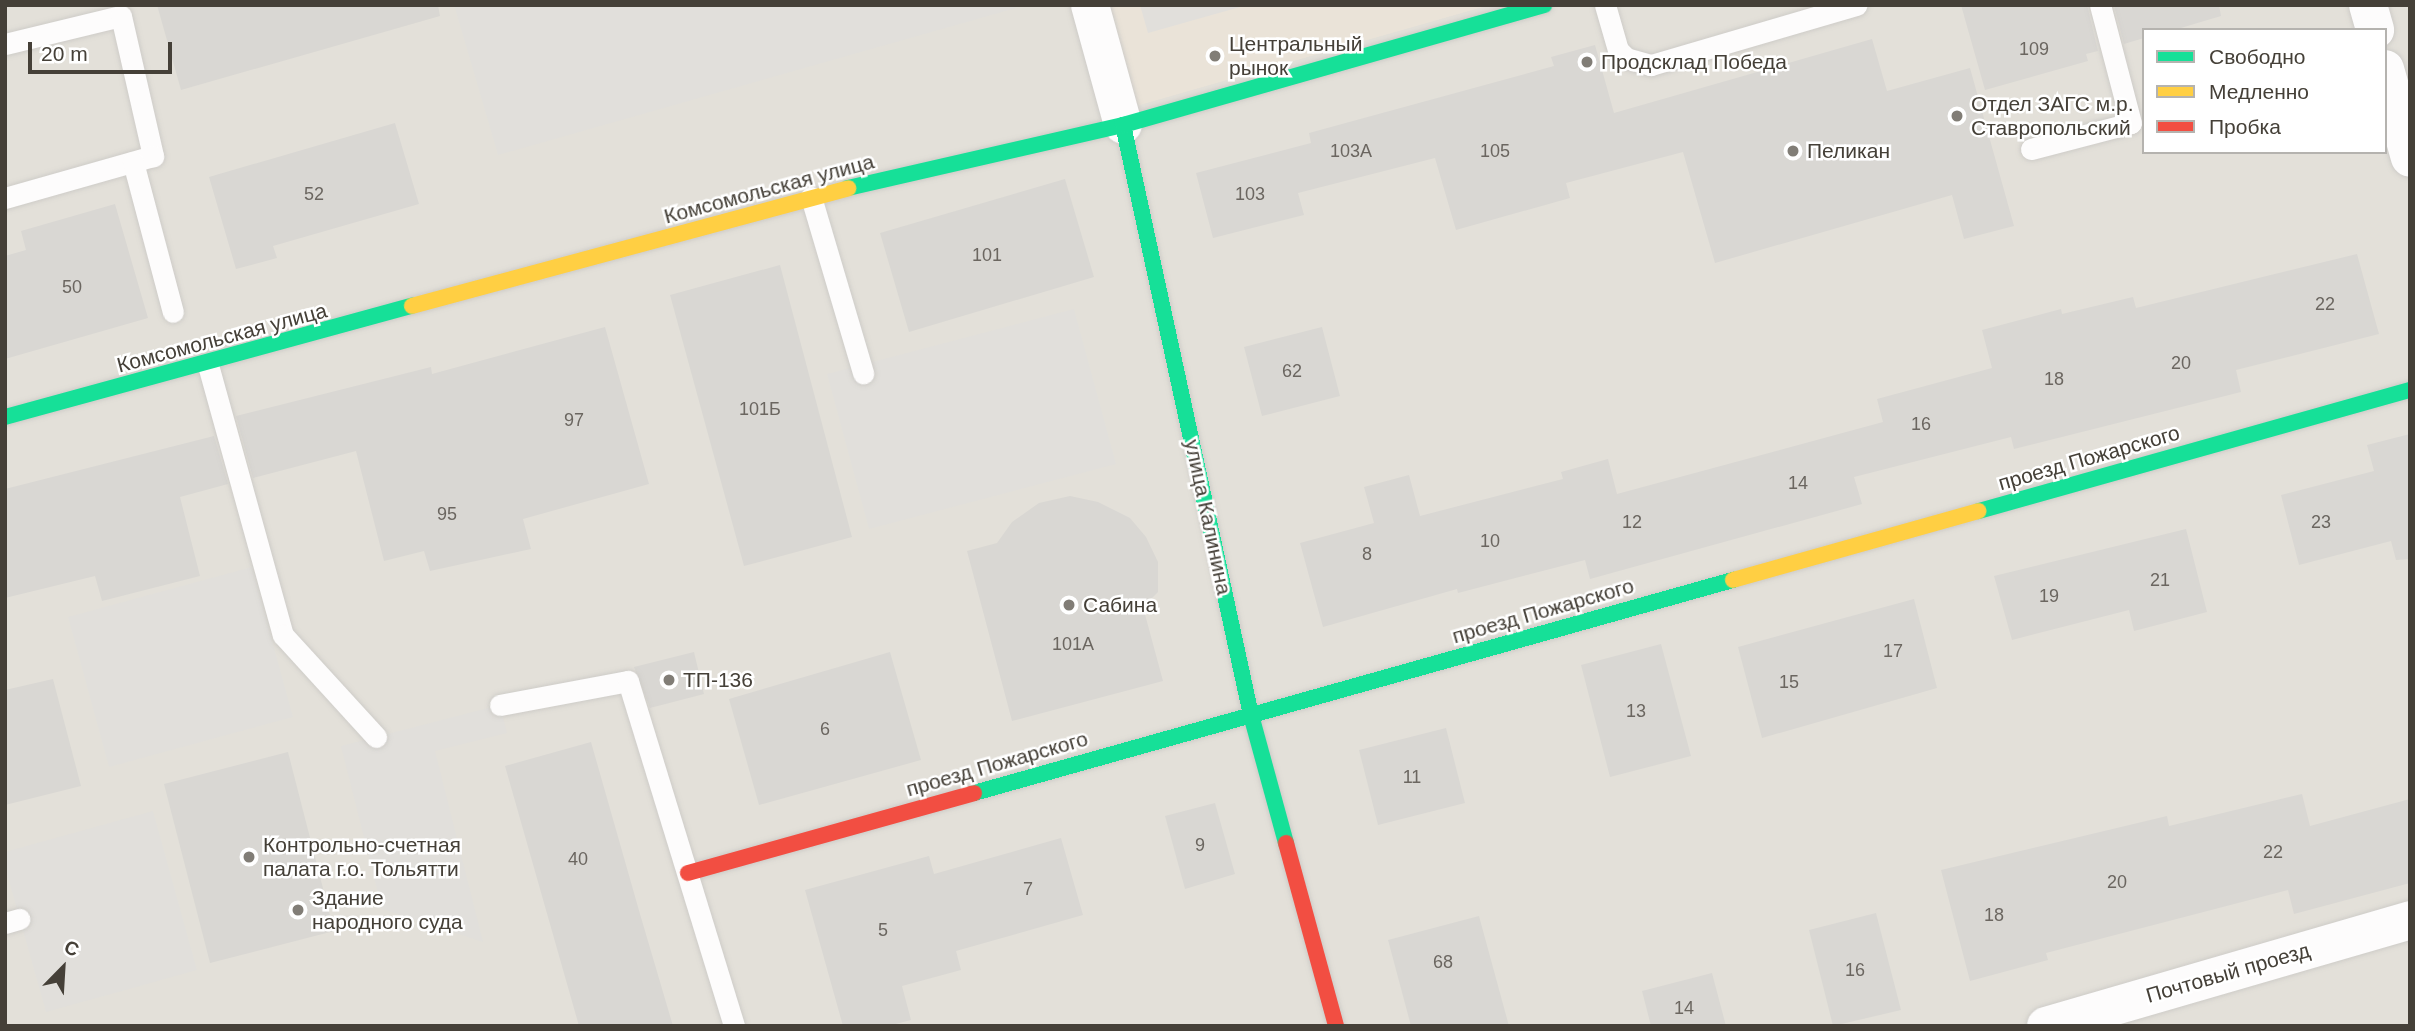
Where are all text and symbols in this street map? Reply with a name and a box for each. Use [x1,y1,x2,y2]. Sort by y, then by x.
scale bar [32,28,175,72]
legend [2142,28,2387,154]
place label: Центральный рынок [1229,31,1362,81]
house number: 109 [2019,38,2049,60]
text: 20 m [41,42,88,65]
text: Свободно [2209,45,2306,68]
marker: Центральный рынок [1207,48,1223,64]
place label: Продсклад Победа [1601,49,1787,75]
marker: Продсклад Победа [1579,54,1595,70]
text: Медленно [2209,80,2309,103]
place label: Отдел ЗАГС м.р. Ставропольский [1971,91,2133,141]
marker: Отдел ЗАГС м.р. Ставропольский [1949,108,1965,124]
text: Пробка [2209,115,2281,138]
place label: Пеликан [1807,138,1890,164]
house number: 103А [1330,140,1372,162]
house number: 105 [1480,140,1510,162]
marker: Пеликан [1785,143,1801,159]
street label: Комсомольская улица [661,149,877,229]
house number: 52 [304,183,324,205]
house number: 103 [1235,183,1265,205]
house number: 101 [972,244,1002,266]
house number: 50 [62,276,82,298]
house number: 22 [2315,293,2335,315]
street label: Комсомольская улица [114,298,330,378]
house number: 20 [2171,352,2191,374]
house number: 62 [1282,360,1302,382]
house number: 18 [2044,368,2064,390]
house number: 101Б [739,398,781,420]
house number: 97 [564,409,584,431]
house number: 16 [1911,413,1931,435]
street label: проезд Пожарского [1995,420,2183,496]
street label: улица Калинина [1179,437,1237,597]
house number: 14 [1788,472,1808,494]
house number: 95 [437,503,457,525]
house number: 12 [1622,511,1642,533]
house number: 23 [2311,511,2331,533]
house number: 10 [1480,530,1500,552]
house number: 8 [1362,543,1372,565]
house number: 21 [2150,569,2170,591]
street label: проезд Пожарского [1449,573,1637,649]
house number: 19 [2039,585,2059,607]
place label: Сабина [1083,592,1157,618]
marker: Сабина [1061,597,1077,613]
house number: 101А [1052,633,1094,655]
house number: 17 [1883,640,1903,662]
place label: ТП-136 [683,667,753,693]
house number: 15 [1779,671,1799,693]
marker: ТП-136 [661,672,677,688]
house number: 13 [1626,700,1646,722]
house number: 6 [820,718,830,740]
street label: проезд Пожарского [903,726,1091,802]
house number: 11 [1403,766,1421,788]
place label: Контрольно-счетная палата г.о. Тольятти [263,832,461,882]
house number: 9 [1195,834,1205,856]
house number: 22 [2263,841,2283,863]
house number: 40 [568,848,588,870]
marker: Контрольно-счетная палата г.о. Тольятти [241,849,257,865]
house number: 20 [2107,871,2127,893]
house number: 7 [1023,878,1033,900]
place label: Здание народного суда [312,885,463,935]
marker: Здание народного суда [290,902,306,918]
house number: 18 [1984,904,2004,926]
house number: 5 [878,919,888,941]
north arrow [28,933,98,1003]
text: С [61,936,82,961]
street label: Почтовый проезд [2143,938,2313,1008]
house number: 68 [1433,951,1453,973]
house number: 16 [1845,959,1865,981]
house number: 14 [1674,997,1694,1019]

